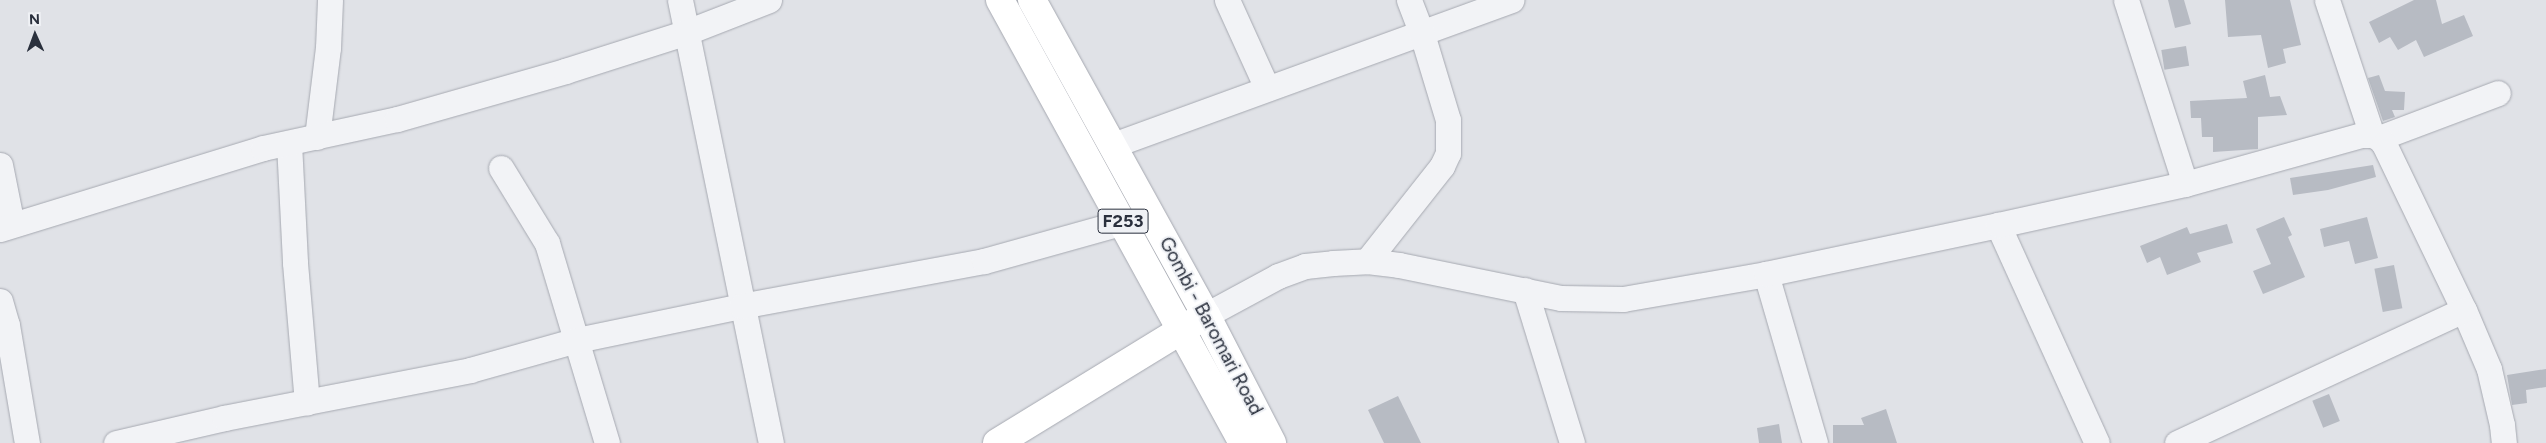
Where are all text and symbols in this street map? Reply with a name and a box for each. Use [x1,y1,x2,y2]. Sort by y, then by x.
north arrow [10,10,60,60]
text: N [29,11,40,28]
road number: F253 [1097,206,1149,237]
street label: Gombi - Baromari Road [1154,233,1268,419]

